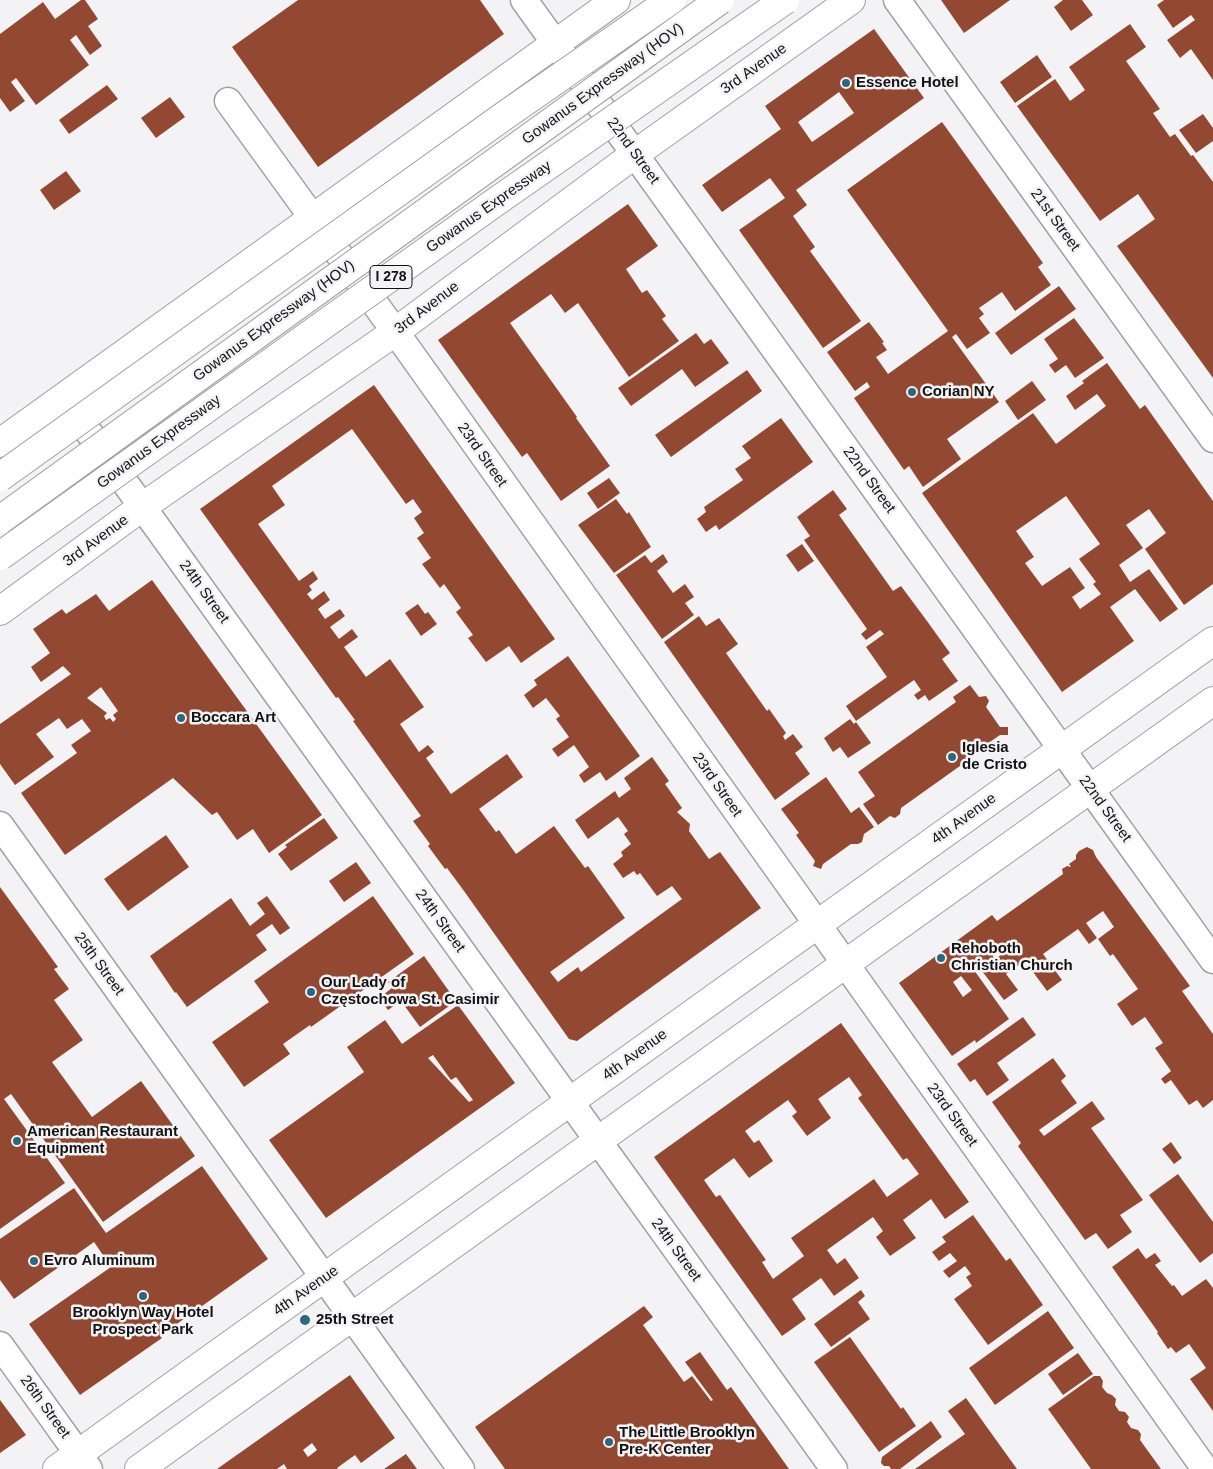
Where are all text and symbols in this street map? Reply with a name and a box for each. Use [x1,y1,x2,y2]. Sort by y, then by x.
street label: Gowanus Expressway (HOV) [519,19,687,149]
street label: 3rd Avenue [718,40,790,98]
place label: Essence Hotel [856,74,959,92]
marker: Essence Hotel [840,77,852,89]
street label: 22nd Street [603,114,663,188]
street label: Gowanus Expressway [423,157,555,257]
street label: 21st Street [1026,185,1084,255]
street label: Gowanus Expressway (HOV) [190,256,358,386]
road number: I 278 [370,266,412,288]
street label: 3rd Avenue [391,278,463,338]
place label: Corian NY [922,383,995,401]
marker: Corian NY [906,386,918,398]
street label: Gowanus Expressway [94,391,224,493]
street label: 23rd Street [453,419,511,491]
street label: 22nd Street [839,443,899,517]
street label: 3rd Avenue [60,511,132,571]
street label: 24th Street [175,557,233,627]
place label: Boccara Art [191,709,276,727]
marker: Boccara Art [175,712,187,724]
place label: Iglesia de Cristo [962,739,1027,774]
street label: 23rd Street [688,749,746,821]
marker: Iglesia de Cristo [946,751,958,763]
street label: 22nd Street [1075,772,1135,846]
street label: 4th Avenue [928,789,1000,849]
street label: 24th Street [411,886,469,956]
street label: 25th Street [70,929,128,999]
place label: Rehoboth Christian Church [951,940,1073,975]
marker: Rehoboth Christian Church [935,952,947,964]
place label: Our Lady of Częstochowa St. Casimir [321,974,499,1009]
marker: Our Lady of Częstochowa St. Casimir [305,986,317,998]
street label: 4th Avenue [599,1025,671,1085]
street label: 23rd Street [923,1080,981,1150]
place label: American Restaurant Equipment [27,1123,178,1158]
marker: American Restaurant Equipment [11,1135,23,1147]
street label: 24th Street [647,1215,705,1285]
place label: Evro Aluminum [44,1252,155,1270]
marker: Evro Aluminum [28,1255,40,1267]
street label: 4th Avenue [270,1262,342,1320]
marker: Brooklyn Way Hotel Prospect Park [137,1290,149,1302]
place label: Brooklyn Way Hotel Prospect Park [72,1304,214,1339]
place label: 25th Street [316,1311,394,1329]
marker: 25th Street [298,1313,312,1327]
street label: 26th Street [16,1372,74,1442]
place label: The Little Brooklyn Pre-K Center [619,1424,755,1459]
marker: The Little Brooklyn Pre-K Center [603,1436,615,1448]

